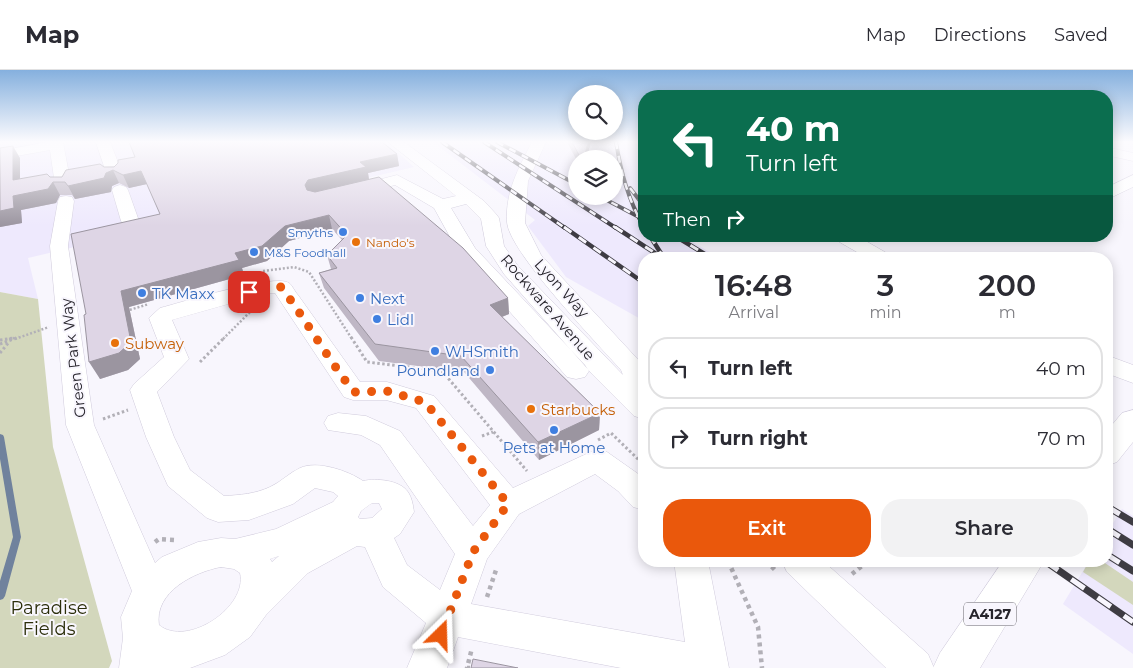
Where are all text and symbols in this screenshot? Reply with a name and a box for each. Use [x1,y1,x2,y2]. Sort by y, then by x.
text: Map [25,20,79,49]
text: Map [866,24,906,46]
text: Directions [934,24,1026,46]
text: Saved [1054,24,1108,46]
map controls [568,85,623,205]
button: search [568,85,623,140]
text: 40 m [746,107,841,150]
icon: left [663,110,728,175]
button: layers [568,150,623,205]
text: Turn left [746,150,838,177]
icon: right [721,205,749,233]
text: Then [663,208,711,231]
place label: Smyths [288,225,333,240]
marker: Smyths [337,226,349,238]
place label: Nando's [366,235,415,250]
marker: Nando's [350,236,362,248]
place label: M&S Foodhall [264,245,346,260]
marker: M&S Foodhall [248,246,260,258]
street label: Rockware Avenue [497,250,599,364]
street label: Lyon Way [531,255,594,322]
text: 16:48 [715,267,793,304]
text: 3 [877,267,894,304]
text: 200 [978,267,1036,304]
pin [228,271,270,313]
icon: arrive [235,278,263,306]
place label: TK Maxx [152,284,214,303]
marker: TK Maxx [136,287,148,299]
place label: Next [370,289,405,308]
marker: Next [354,292,366,304]
street label: Green Park Way [56,296,90,419]
text: Arrival [728,303,779,322]
text: min [869,303,902,322]
text: m [999,303,1016,322]
place label: Lidl [387,310,414,329]
marker: Lidl [371,313,383,325]
place label: Subway [125,334,185,353]
marker: Subway [109,337,121,349]
place label: WHSmith [445,342,519,361]
marker: WHSmith [429,345,441,357]
icon: left [665,354,693,382]
text: Turn left [708,357,793,380]
text: 40 m [1036,357,1086,380]
place label: Poundland [396,361,480,380]
marker: Poundland [484,364,496,376]
place label: Starbucks [541,400,615,419]
marker: Starbucks [525,403,537,415]
marker: Pets at Home [548,424,560,436]
icon: right [665,424,693,452]
text: Turn right [708,427,808,450]
text: 70 m [1037,427,1086,450]
place label: Pets at Home [503,438,605,457]
button: Exit [663,499,871,557]
button: Share [881,499,1088,557]
park label: Paradise Fields [10,597,88,640]
road number: A4127 [964,602,1016,626]
position arrow [414,608,466,660]

